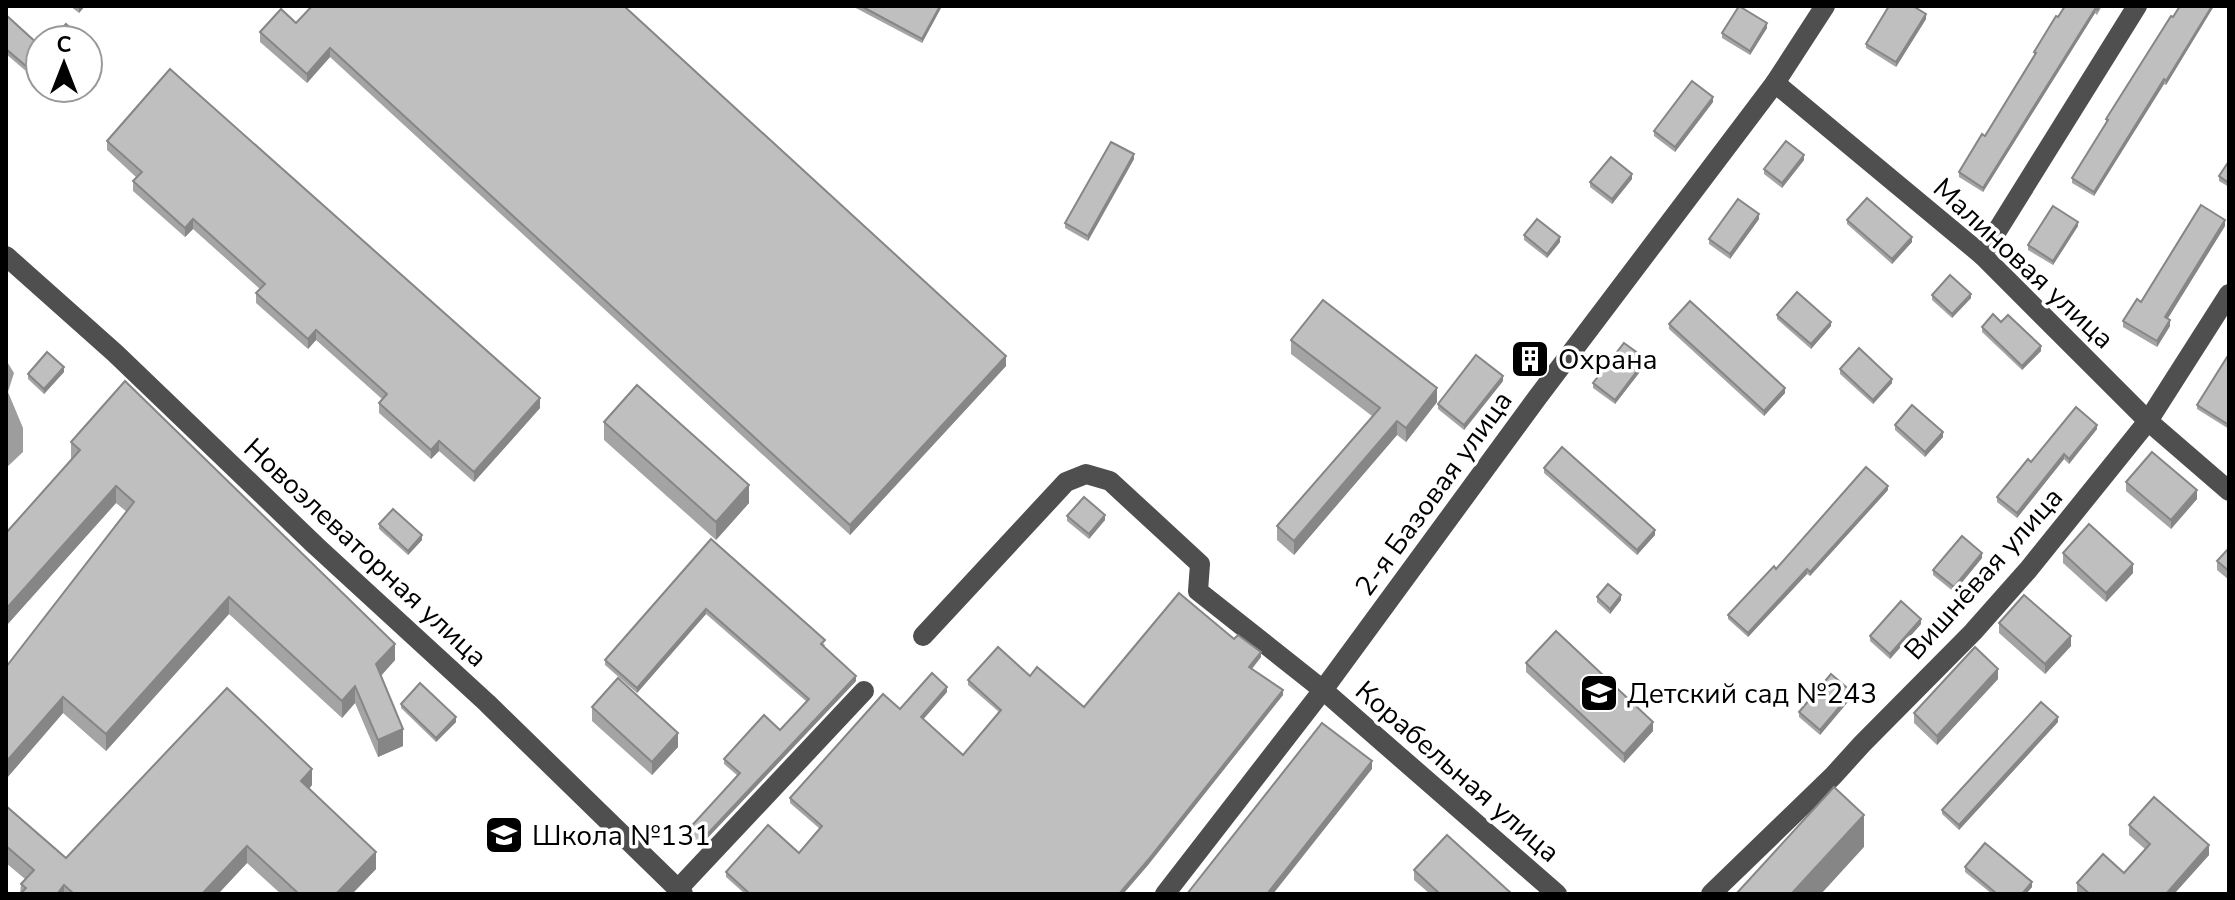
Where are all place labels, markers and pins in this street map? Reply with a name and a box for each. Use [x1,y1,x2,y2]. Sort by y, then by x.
building icon: Охрана [1509,338,1551,380]
place label: Охрана [1558,341,1658,379]
school or university icon: Детский сад №243 [1578,672,1620,714]
place label: Детский сад №243 [1627,675,1877,713]
school or university icon: Школа №131 [483,814,525,856]
place label: Школа №131 [532,817,711,855]

